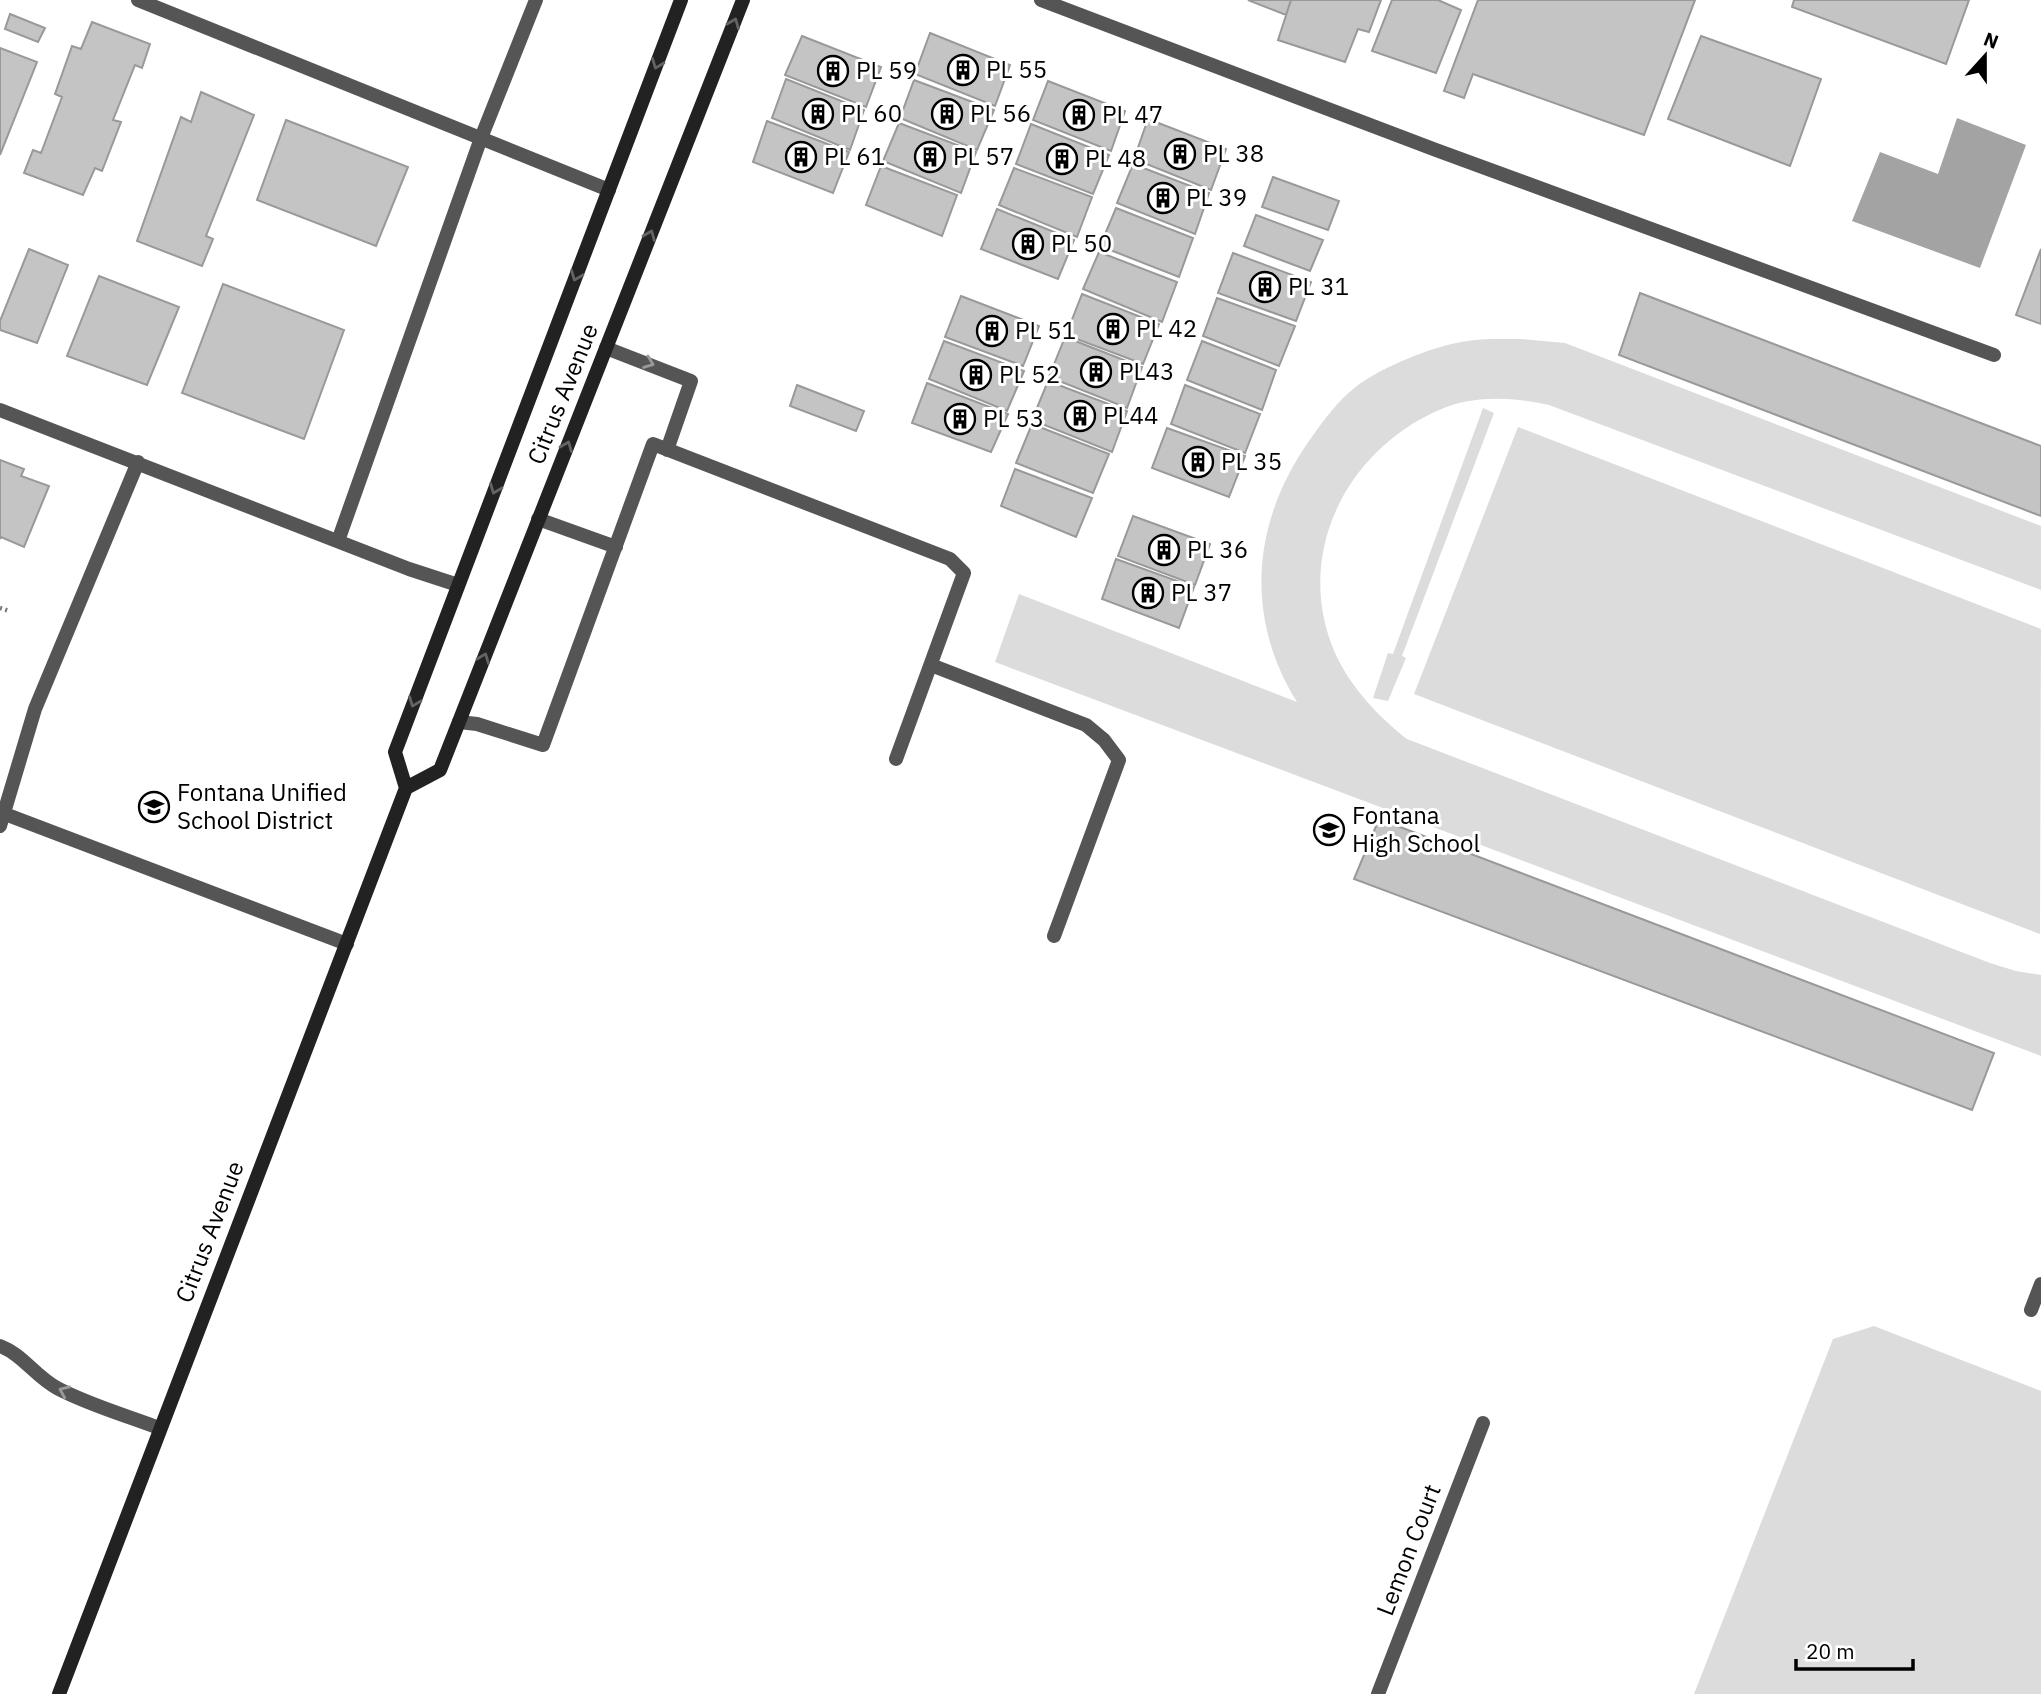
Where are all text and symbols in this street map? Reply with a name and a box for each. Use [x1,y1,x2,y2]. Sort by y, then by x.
one-way arrow [725,18,739,30]
north arrow [1950,21,2020,91]
text: N [1980,26,2002,54]
building icon: PL 55 [946,53,980,87]
place label: PL 55 [986,53,1047,85]
building icon: PL 59 [816,54,850,88]
place label: PL 59 [856,54,917,86]
one-way arrow [651,57,665,69]
building icon: PL 60 [801,97,835,131]
place label: PL 60 [841,97,902,129]
building icon: PL 56 [930,97,964,131]
place label: PL 56 [970,97,1031,129]
building icon: PL 47 [1062,98,1096,132]
place label: PL 47 [1102,98,1163,130]
building icon: PL 38 [1163,137,1197,171]
place label: PL 38 [1203,137,1264,169]
building icon: PL 61 [784,140,818,174]
place label: PL 61 [824,140,885,172]
building icon: PL 57 [913,140,947,174]
place label: PL 57 [953,140,1014,172]
building icon: PL 48 [1045,142,1079,176]
place label: PL 48 [1085,142,1146,174]
building icon: PL 39 [1146,181,1180,215]
place label: PL 39 [1186,181,1247,213]
building icon: PL 50 [1011,227,1045,261]
place label: PL 50 [1051,227,1112,259]
one-way arrow [642,229,656,241]
one-way arrow [570,270,584,282]
building icon: PL 31 [1248,270,1282,304]
place label: PL 31 [1288,270,1349,302]
building icon: PL 42 [1096,312,1130,346]
place label: PL 42 [1136,312,1197,344]
building icon: PL 51 [975,314,1009,348]
place label: PL 51 [1015,314,1076,346]
street label: Citrus Avenue [519,318,605,469]
one-way arrow [642,355,654,369]
building icon: PL43 [1079,355,1113,389]
place label: PL43 [1119,355,1174,387]
building icon: PL 52 [959,358,993,392]
place label: PL 52 [999,358,1060,390]
building icon: PL44 [1063,399,1097,433]
place label: PL44 [1103,399,1158,431]
building icon: PL 53 [943,402,977,436]
place label: PL 53 [983,402,1044,434]
one-way arrow [558,441,572,453]
building icon: PL 35 [1181,445,1215,479]
place label: PL 35 [1221,445,1282,477]
one-way arrow [489,482,503,494]
building icon: PL 36 [1147,533,1181,567]
place label: PL 36 [1187,533,1248,565]
building icon: PL 37 [1131,576,1165,610]
place label: PL 37 [1171,576,1232,608]
one-way arrow [475,653,489,665]
one-way arrow [408,695,422,707]
place label: Fontana Unified School District [177,776,347,836]
school or university icon: Fontana Unified School District [137,790,171,824]
place label: Fontana High School [1352,799,1480,859]
school or university icon: Fontana High School [1312,813,1346,847]
street label: Citrus Avenue [167,1156,251,1307]
one-way arrow [59,1385,72,1399]
street label: Lemon Court [1368,1480,1448,1620]
scale bar [1796,1628,1913,1672]
text: 20 m [1806,1637,1855,1665]

